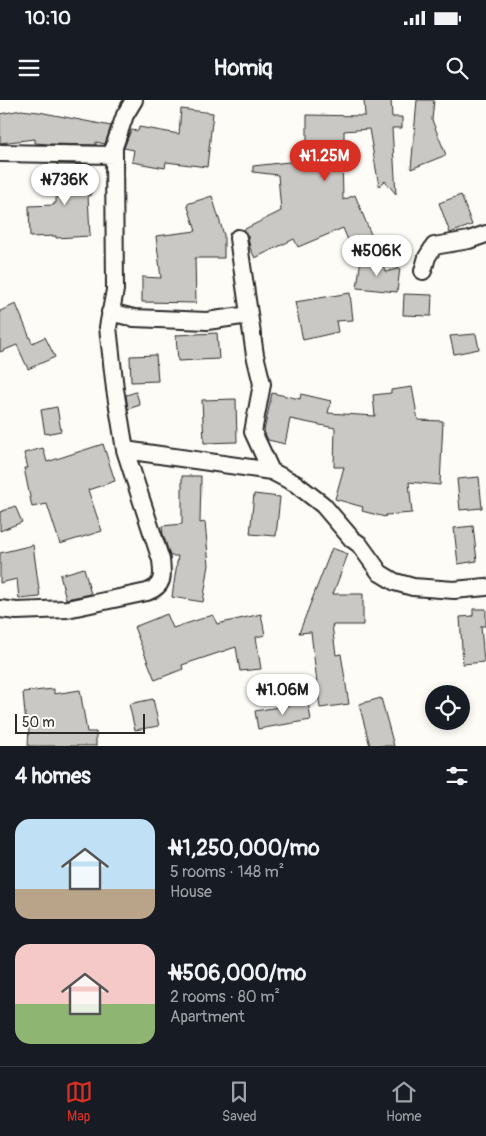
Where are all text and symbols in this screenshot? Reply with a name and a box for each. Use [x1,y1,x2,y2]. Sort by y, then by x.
text: 10:10 [25,6,71,30]
icon: menu [15,54,43,82]
text: Homiq [214,54,272,82]
icon: search [443,54,471,82]
pin: ₦1.25M [284,139,366,182]
text: ₦1.25M [301,146,349,166]
pin: ₦736K [30,164,100,206]
text: ₦736K [42,170,88,190]
pin: ₦506K [342,234,412,277]
text: ₦506K [353,241,401,261]
pin: ₦1.06M [242,674,324,716]
text: ₦1.06M [257,680,309,700]
map controls [425,685,470,730]
button: locate [425,685,470,730]
scale bar [15,711,145,734]
text: 50 m [22,714,55,731]
icon: filters [443,762,471,790]
text: 4 homes [15,763,91,790]
text: ₦1,250,000/mo [170,835,319,862]
icon: home [55,839,115,899]
text: 5 rooms · 148 m² [170,862,284,882]
text: House [170,882,212,902]
text: ₦506,000/mo [170,960,306,987]
icon: home [55,964,115,1024]
text: 2 rooms · 80 m² [170,987,280,1007]
text: Apartment [170,1007,245,1027]
tab: Map [65,1078,93,1125]
tab: Saved [222,1078,257,1125]
tab: Home [386,1078,421,1125]

